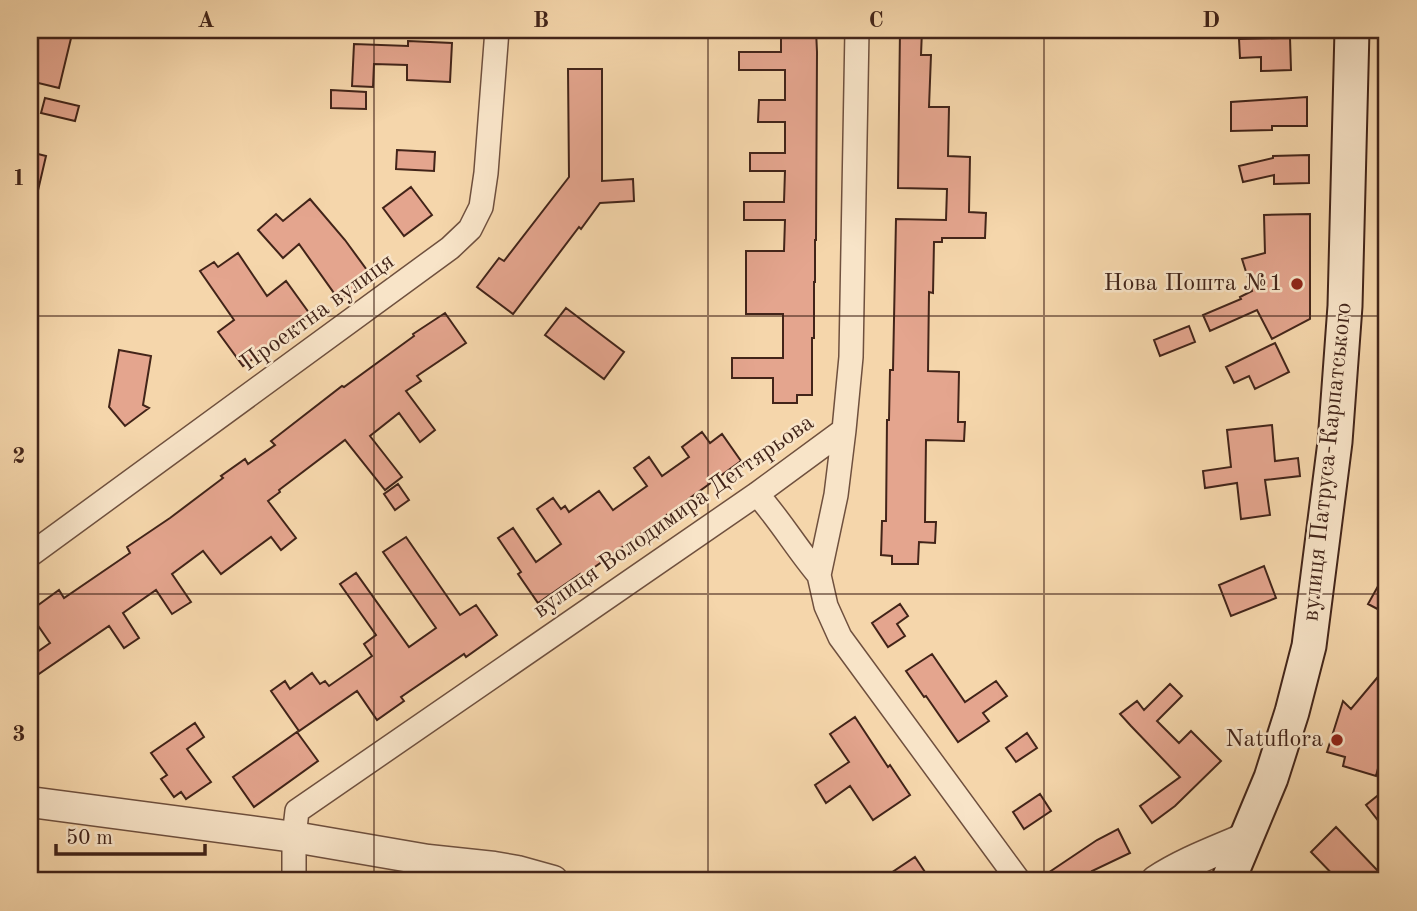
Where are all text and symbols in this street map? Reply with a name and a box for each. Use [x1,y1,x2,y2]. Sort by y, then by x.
text: A [197,9,215,32]
text: B [533,9,549,32]
text: C [868,9,884,32]
text: D [1202,9,1220,32]
text: 1 [12,167,26,190]
street label: Проектна вулиця [237,250,399,376]
place label: Нова Пошта №1 [1104,272,1283,296]
marker: Нова Пошта №1 [1289,276,1305,292]
street label: вулиця Патруса-Карпатського [1299,301,1357,623]
street label: вулиця Володимира Дегтярьова [529,411,819,623]
text: 2 [12,445,26,468]
text: 3 [12,723,26,746]
place label: Natuflora [1225,728,1323,752]
marker: Natuflora [1329,732,1345,748]
scale bar [56,813,205,857]
text: 50 m [66,828,113,849]

